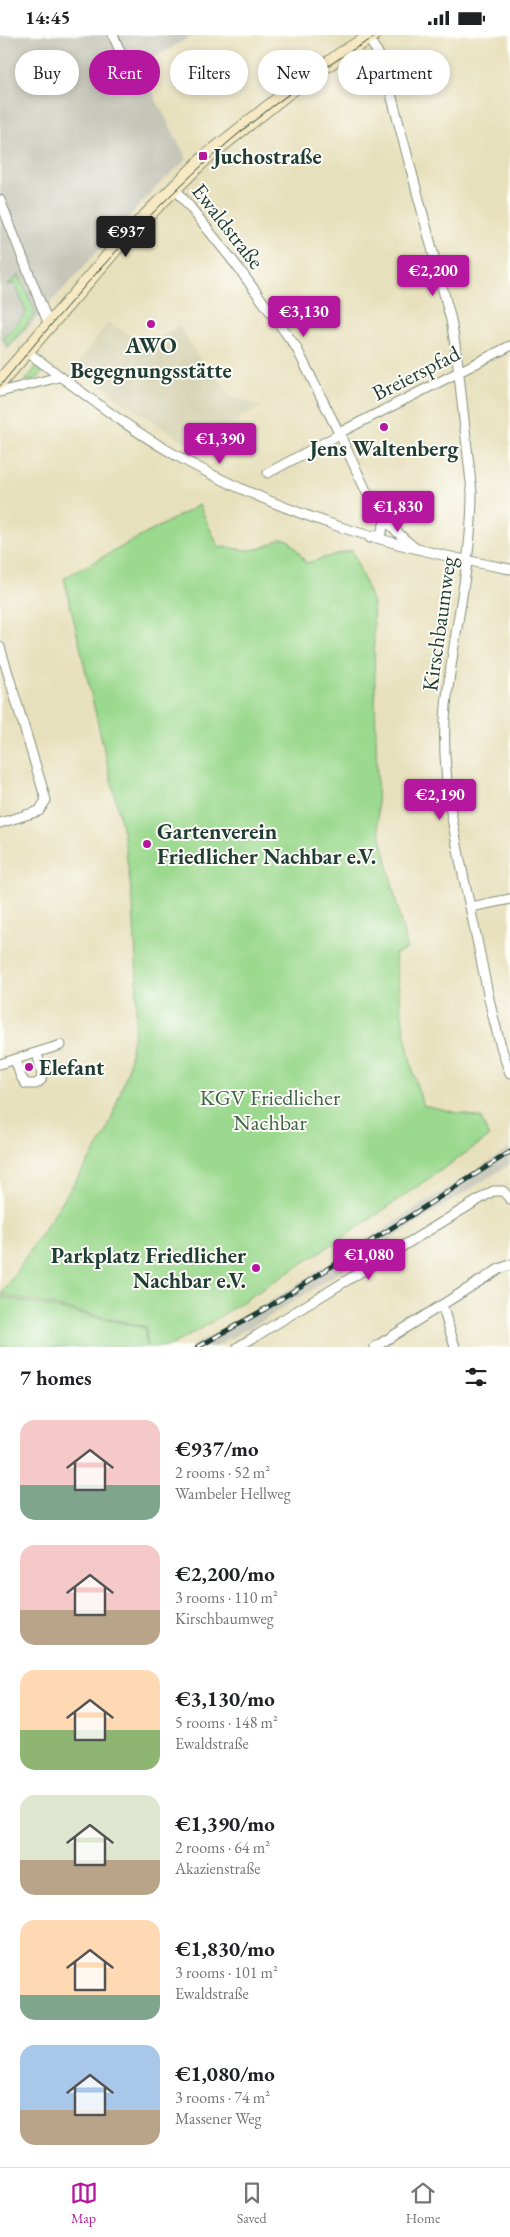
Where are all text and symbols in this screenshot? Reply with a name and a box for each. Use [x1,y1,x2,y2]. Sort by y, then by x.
text: 14:45 [25,5,71,30]
chip: Buy [15,50,79,95]
chip: Rent [89,50,160,95]
chip: Filters [170,50,248,95]
chip: New [258,50,328,95]
chip: Apartment [338,50,450,95]
place label: Juchostraße [211,142,322,171]
marker: Juchostraße [197,150,209,162]
street label: Ewaldstraße [185,177,271,275]
pin: €937 [96,215,156,258]
text: €937 [107,221,145,242]
pin: €2,200 [392,255,474,297]
text: €2,200 [408,260,458,281]
pin: €3,130 [263,295,345,338]
text: €3,130 [279,301,329,322]
marker: AWO Begegnungsstätte [145,318,157,330]
place label: AWO Begegnungsstätte [70,331,232,385]
street label: Breierspfad [367,338,466,407]
marker: Jens Waltenberg [378,421,390,433]
pin: €1,390 [179,423,261,465]
text: €1,390 [195,428,245,449]
place label: Jens Waltenberg [307,434,460,463]
pin: €1,830 [357,491,439,533]
text: €1,830 [373,496,423,517]
street label: Kirschbaumweg [415,554,463,693]
pin: €2,190 [399,779,481,821]
text: €2,190 [415,784,465,805]
place label: Gartenverein Friedlicher Nachbar e.V. [157,817,376,871]
marker: Gartenverein Friedlicher Nachbar e.V. [141,838,153,850]
place label: Elefant [39,1053,105,1082]
marker: Elefant [23,1061,35,1073]
park label: KGV Friedlicher Nachbar [200,1083,341,1137]
pin: €1,080 [328,1239,410,1281]
place label: Parkplatz Friedlicher Nachbar e.V. [51,1241,247,1295]
text: €1,080 [344,1244,394,1265]
marker: Parkplatz Friedlicher Nachbar e.V. [250,1262,262,1274]
icon: filters [462,1363,490,1391]
text: 7 homes [20,1364,92,1391]
text: €937/mo [175,1435,259,1462]
icon: home [60,1440,120,1500]
text: 2 rooms · 52 m² [175,1462,270,1483]
text: Wambeler Hellweg [175,1483,291,1504]
text: €2,200/mo [175,1560,275,1587]
icon: home [60,1565,120,1625]
text: 3 rooms · 110 m² [175,1587,278,1608]
text: Kirschbaumweg [175,1608,274,1629]
text: €3,130/mo [175,1685,275,1712]
icon: home [60,1690,120,1750]
text: 5 rooms · 148 m² [175,1712,278,1733]
text: Ewaldstraße [175,1733,249,1754]
text: €1,390/mo [175,1810,275,1837]
icon: home [60,1815,120,1875]
text: 2 rooms · 64 m² [175,1837,270,1858]
text: Akazienstraße [175,1858,261,1879]
text: €1,830/mo [175,1935,275,1962]
icon: home [60,1940,120,2000]
text: 3 rooms · 101 m² [175,1962,278,1983]
text: Ewaldstraße [175,1983,249,2004]
text: €1,080/mo [175,2060,275,2087]
icon: home [60,2065,120,2125]
text: 3 rooms · 74 m² [175,2087,270,2108]
text: Massener Weg [175,2108,262,2129]
tab: Map [70,2179,98,2227]
tab: Saved [237,2179,267,2227]
tab: Home [406,2179,440,2227]

